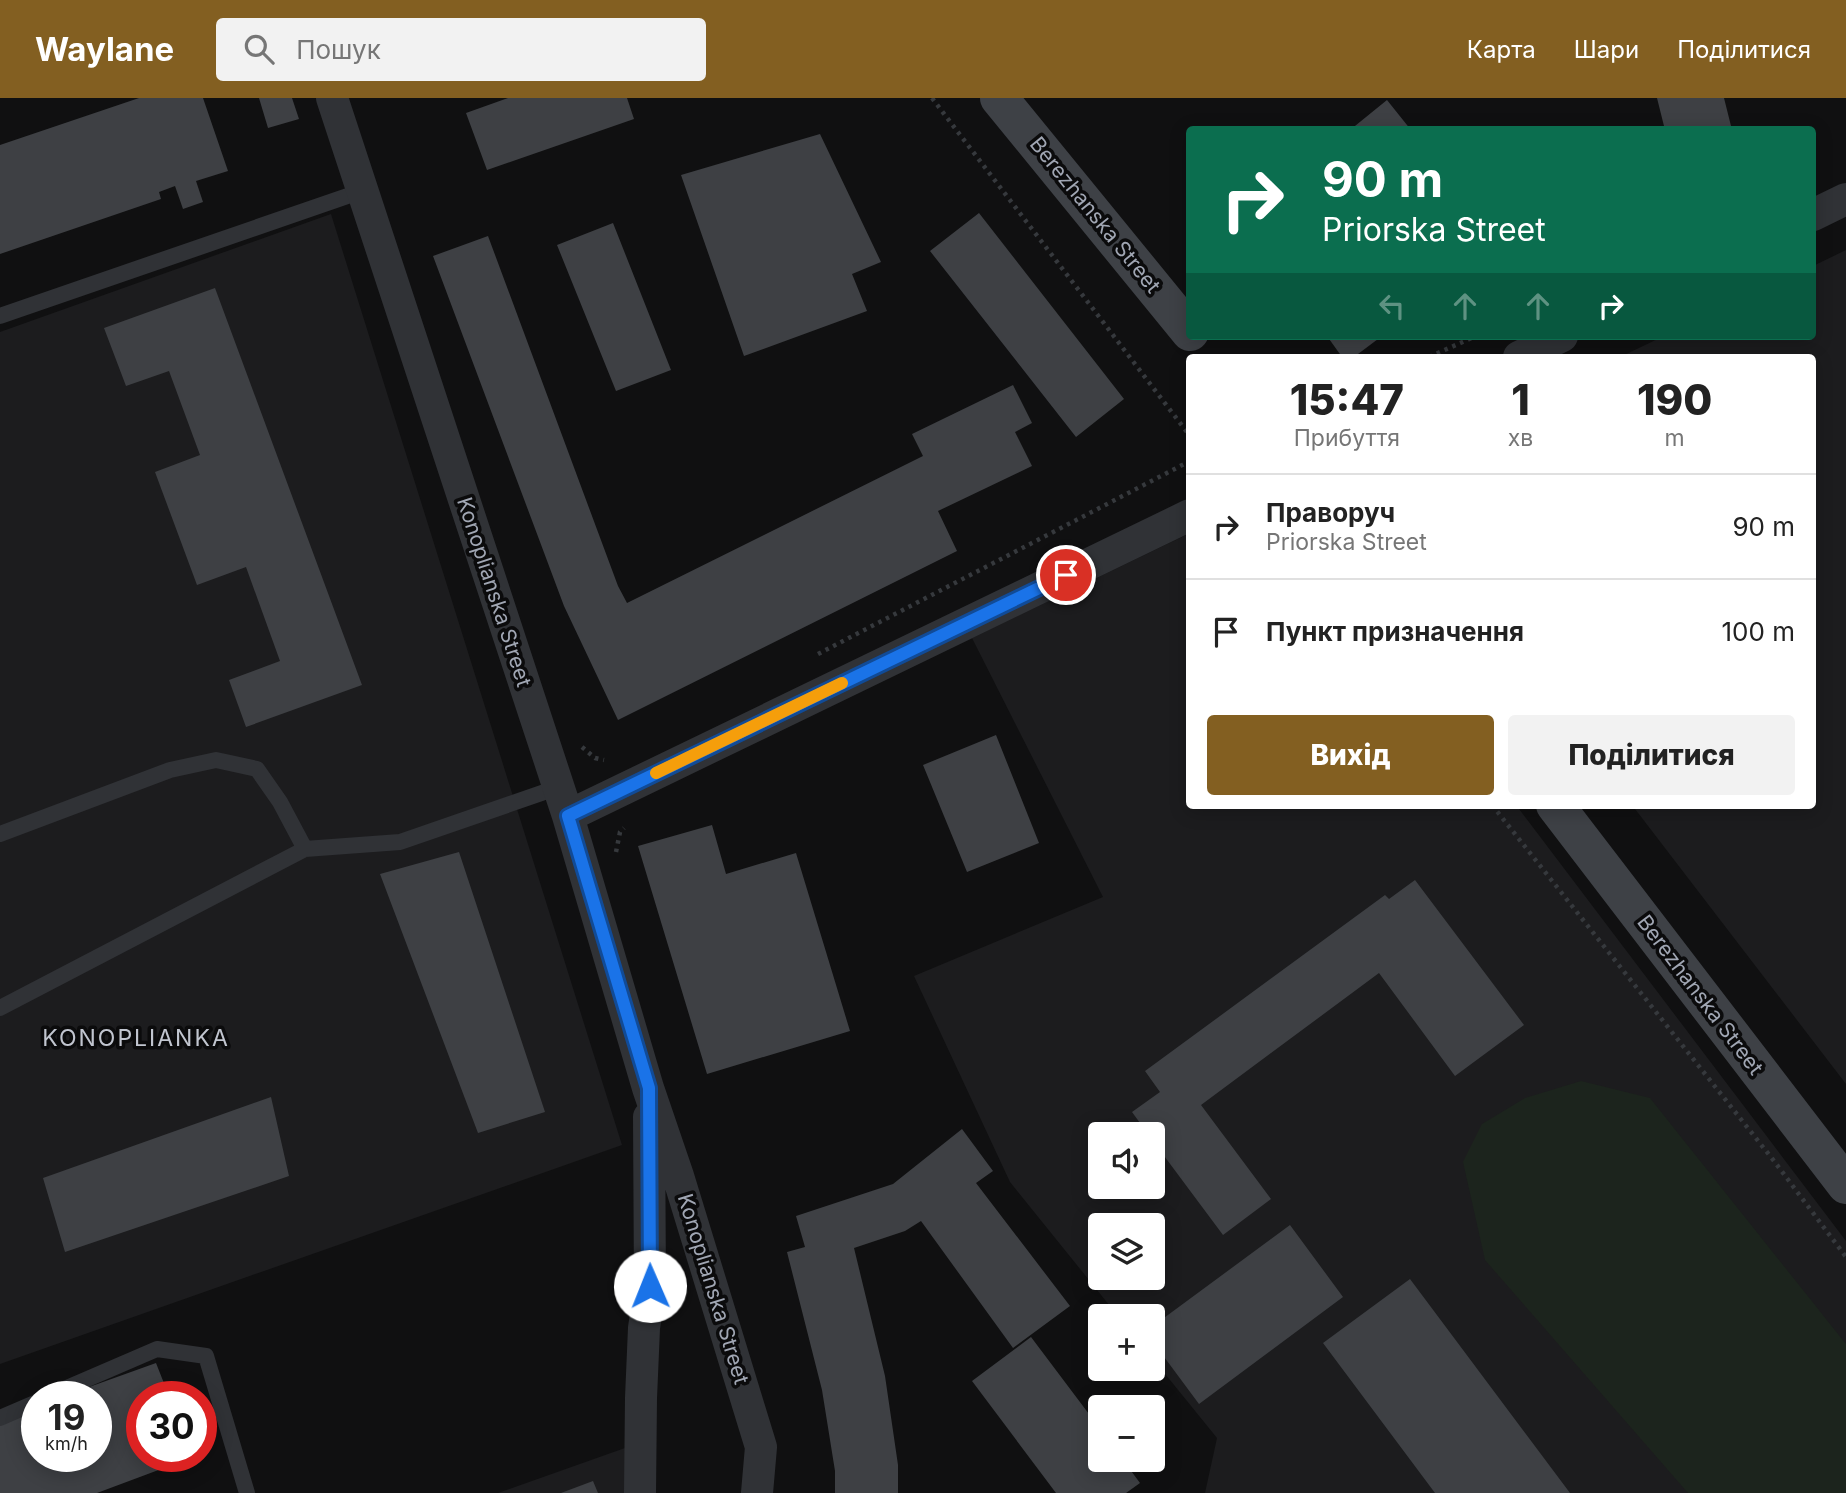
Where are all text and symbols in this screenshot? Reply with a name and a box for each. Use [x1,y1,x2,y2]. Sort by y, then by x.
search box [216,18,706,81]
text: Waylane [35,29,174,69]
icon: search [240,30,278,68]
text: Пошук [296,34,381,65]
text: Карта [1467,35,1536,64]
text: Шари [1574,35,1639,64]
text: Поділитися [1677,35,1811,64]
street label: Berezhanska Street [1025,132,1166,298]
text: 90 m [1322,150,1443,209]
icon: right [1207,154,1298,245]
text: Priorska Street [1322,210,1546,249]
icon: left [1373,287,1411,325]
icon: ahead [1446,287,1484,325]
icon: ahead [1519,287,1557,325]
icon: right [1592,287,1630,325]
text: 15:47 [1290,374,1404,425]
text: 1 [1511,374,1530,425]
text: 190 [1637,374,1712,425]
text: Прибуття [1294,424,1400,452]
text: хв [1508,424,1533,452]
text: m [1665,424,1685,452]
street label: Konoplianska Street [452,494,537,690]
text: Праворуч [1266,497,1395,528]
icon: right [1207,508,1245,546]
text: 90 m [1732,511,1795,542]
text: Priorska Street [1266,528,1427,556]
pin [1036,545,1096,605]
icon: arrive [1047,556,1085,594]
icon: arrive [1207,613,1245,651]
text: Пункт призначення [1266,616,1524,647]
text: 100 m [1722,616,1795,647]
button: Вихід [1207,715,1494,795]
button: Поділитися [1508,715,1795,795]
street label: Berezhanska Street [1632,910,1769,1079]
district label: KONOPLIANKA [42,1024,230,1052]
map controls [1088,1122,1165,1472]
button: sound [1088,1122,1165,1199]
street label: Konoplianska Street [673,1191,754,1387]
button: layers [1088,1213,1165,1290]
position arrow [613,1249,687,1323]
button: + [1088,1304,1165,1381]
speed limit sign: 30 [126,1381,217,1472]
button: − [1088,1395,1165,1472]
text: 19 [48,1396,85,1438]
text: km/h [45,1433,88,1454]

